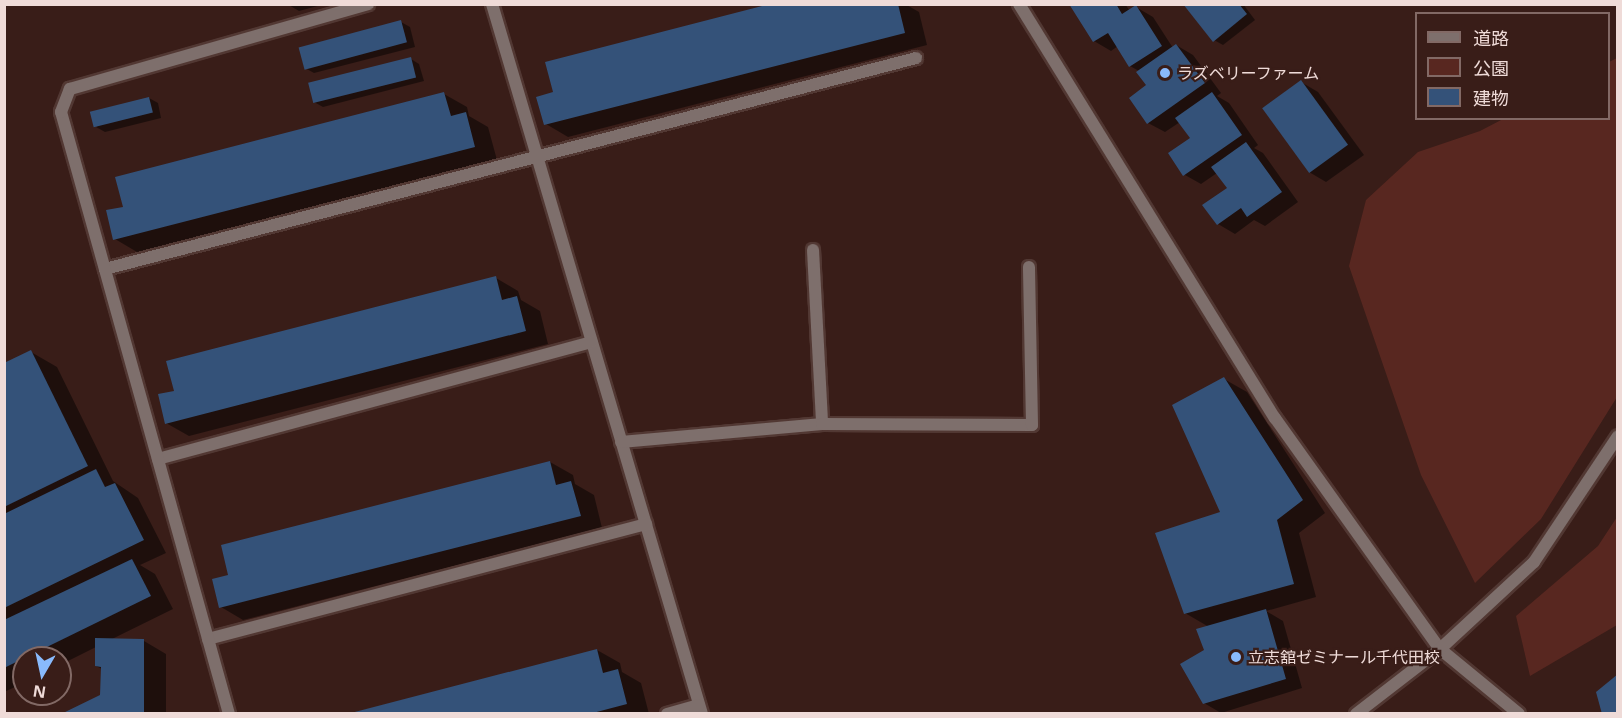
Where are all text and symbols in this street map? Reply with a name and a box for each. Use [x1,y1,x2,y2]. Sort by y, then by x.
legend [1415,12,1610,120]
text: 道路 [1473,26,1509,50]
text: 公園 [1473,56,1509,80]
place label: ラズベリーファーム [1177,63,1321,83]
marker: ラズベリーファーム [1158,66,1172,80]
text: 建物 [1473,86,1509,110]
north arrow [12,646,72,706]
place label: 立志舘ゼミナール千代田校 [1248,647,1440,667]
marker: 立志舘ゼミナール千代田校 [1229,650,1243,664]
text: N [31,680,48,704]

